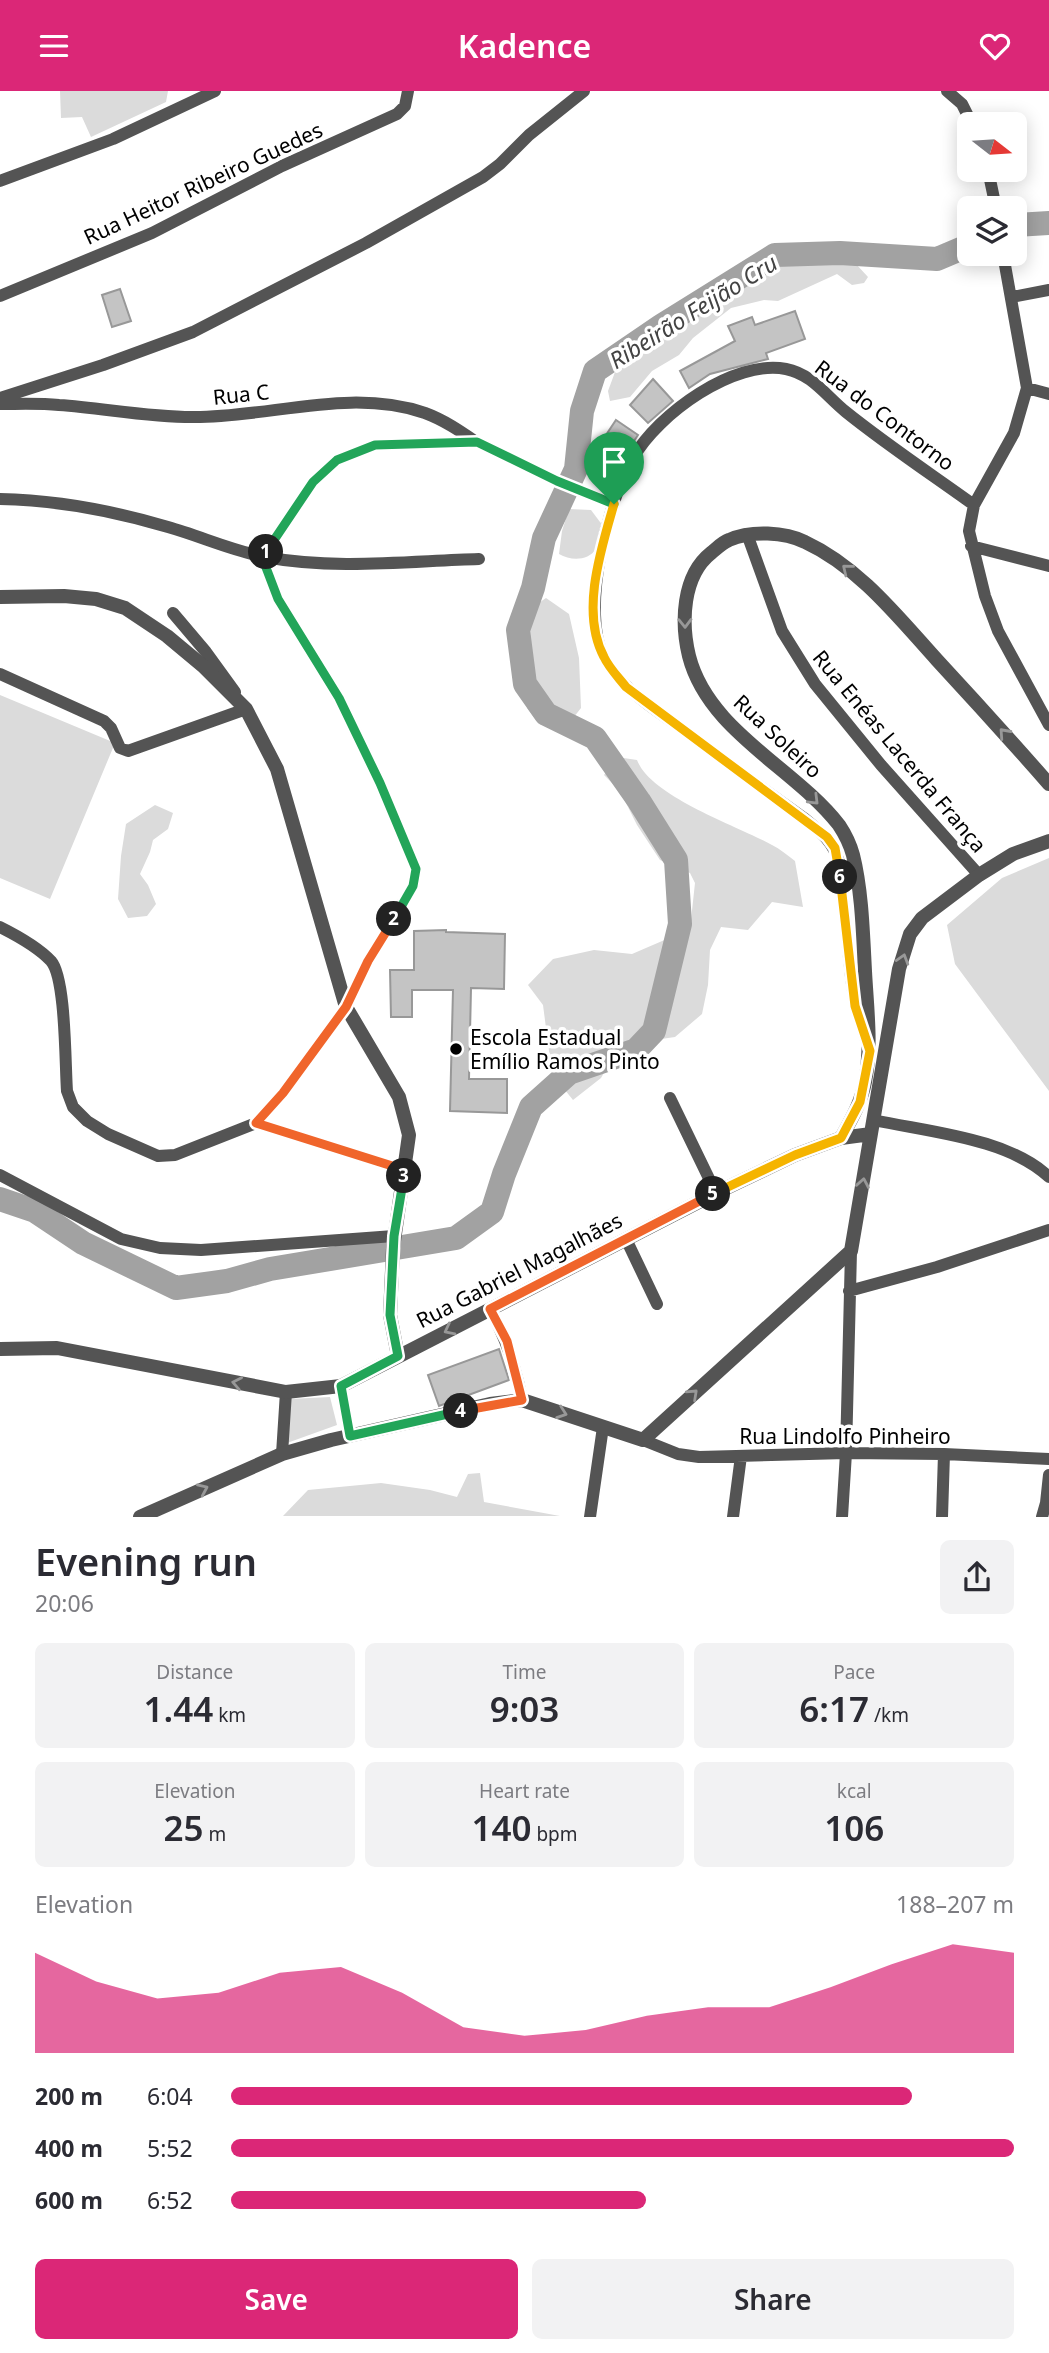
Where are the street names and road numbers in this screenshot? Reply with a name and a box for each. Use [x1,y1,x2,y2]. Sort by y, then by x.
street label: Rua Heitor Ribeiro Guedes [79,115,327,251]
street label: Rua do Contorno [810,353,960,477]
street label: Rua C [211,377,271,411]
street label: Rua Enéas Lacerda França [807,644,993,858]
street label: Rua Soleiro [728,688,828,784]
street label: Rua Gabriel Magalhães [411,1206,627,1334]
street label: Rua Lindolfo Pinheiro [739,1422,951,1450]

